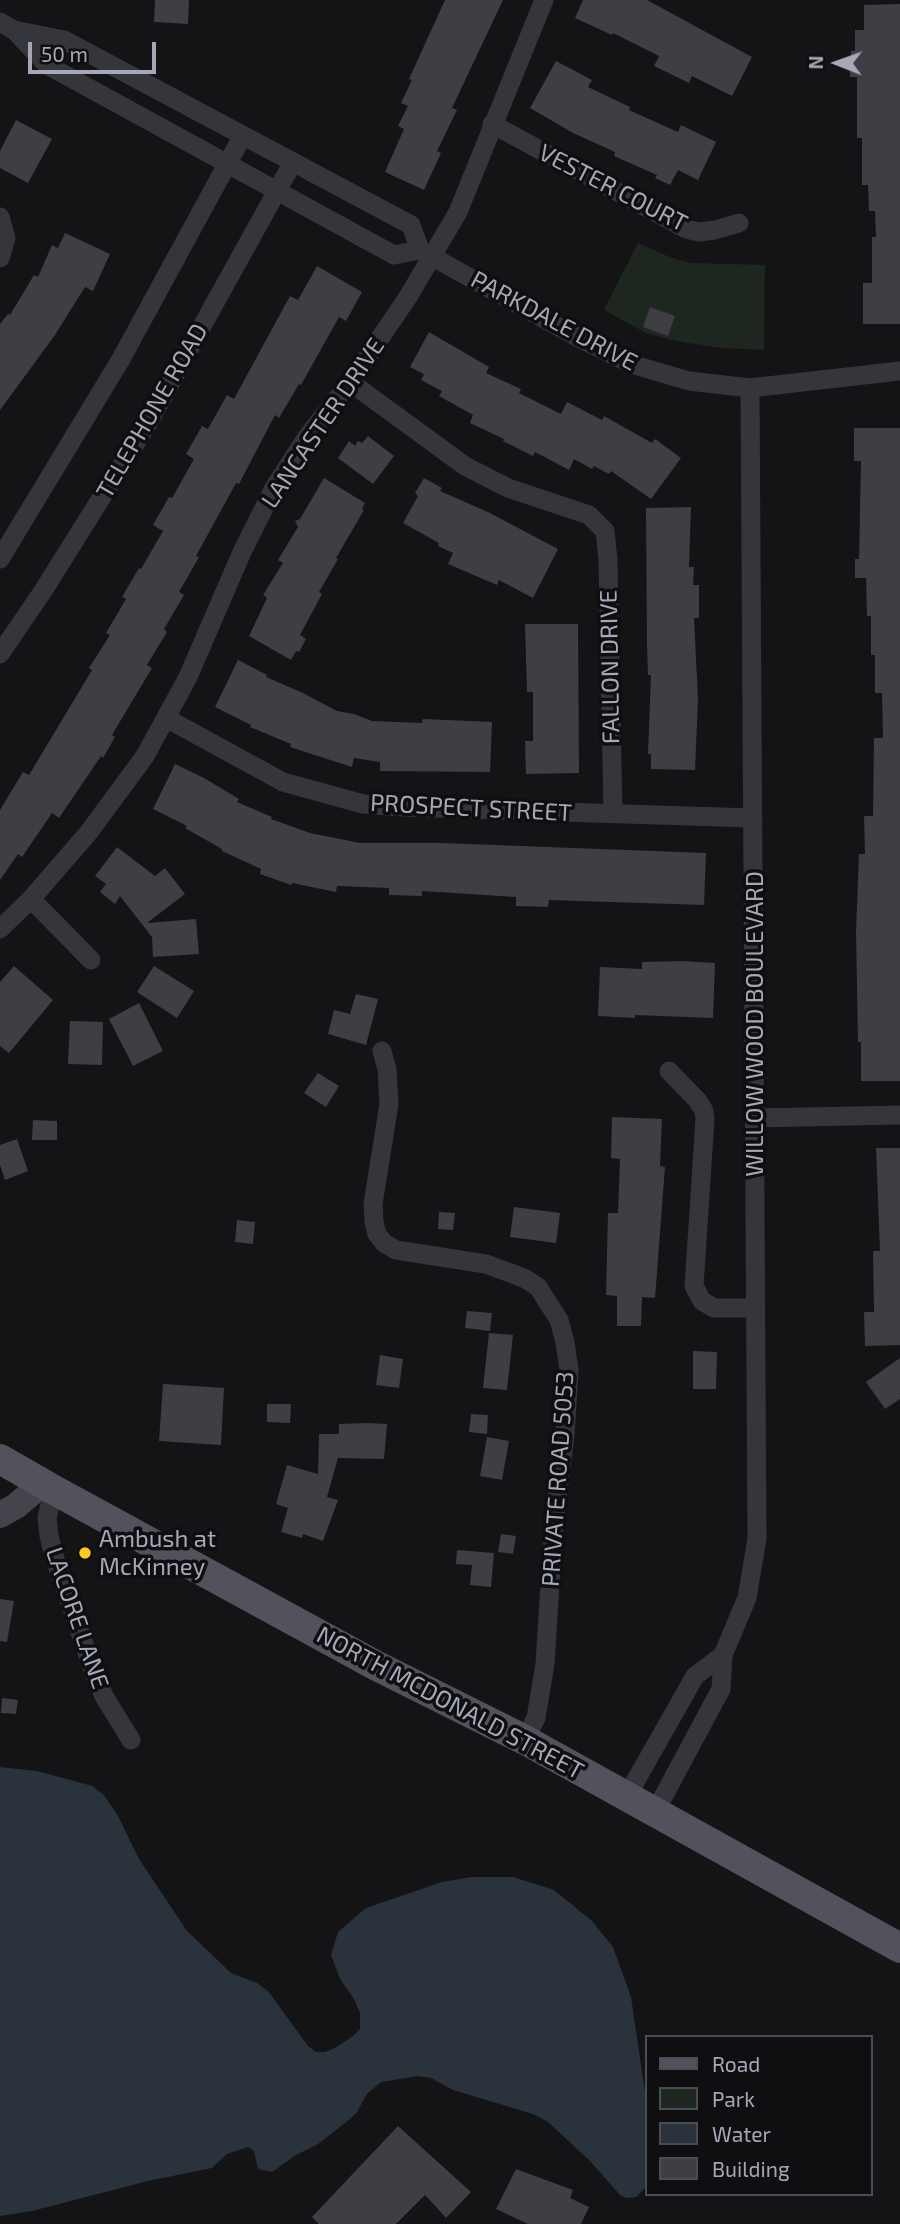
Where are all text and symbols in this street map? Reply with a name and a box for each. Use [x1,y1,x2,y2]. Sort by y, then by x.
scale bar [32,28,159,72]
north arrow [802,28,872,98]
text: 50 m [41,41,88,66]
text: N [804,56,827,70]
street label: VESTER COURT [534,138,692,238]
street label: PARKDALE DRIVE [466,265,642,377]
street label: TELEPHONE ROAD [90,319,214,503]
street label: LANCASTER DRIVE [255,332,391,514]
street label: FALLON DRIVE [594,590,626,744]
street label: PROSPECT STREET [369,788,573,828]
street label: WILLOW WOOD BOULEVARD [741,871,769,1177]
street label: PRIVATE ROAD 5053 [536,1370,580,1588]
place label: Ambush at McKinney [99,1525,216,1581]
street label: LACORE LANE [39,1543,115,1693]
marker: Ambush at McKinney [77,1545,93,1561]
street label: NORTH MCDONALD STREET [312,1620,588,1786]
legend [645,2035,872,2196]
text: Road [712,2051,760,2076]
text: Park [712,2086,755,2111]
text: Water [712,2121,771,2146]
text: Building [712,2156,790,2181]

